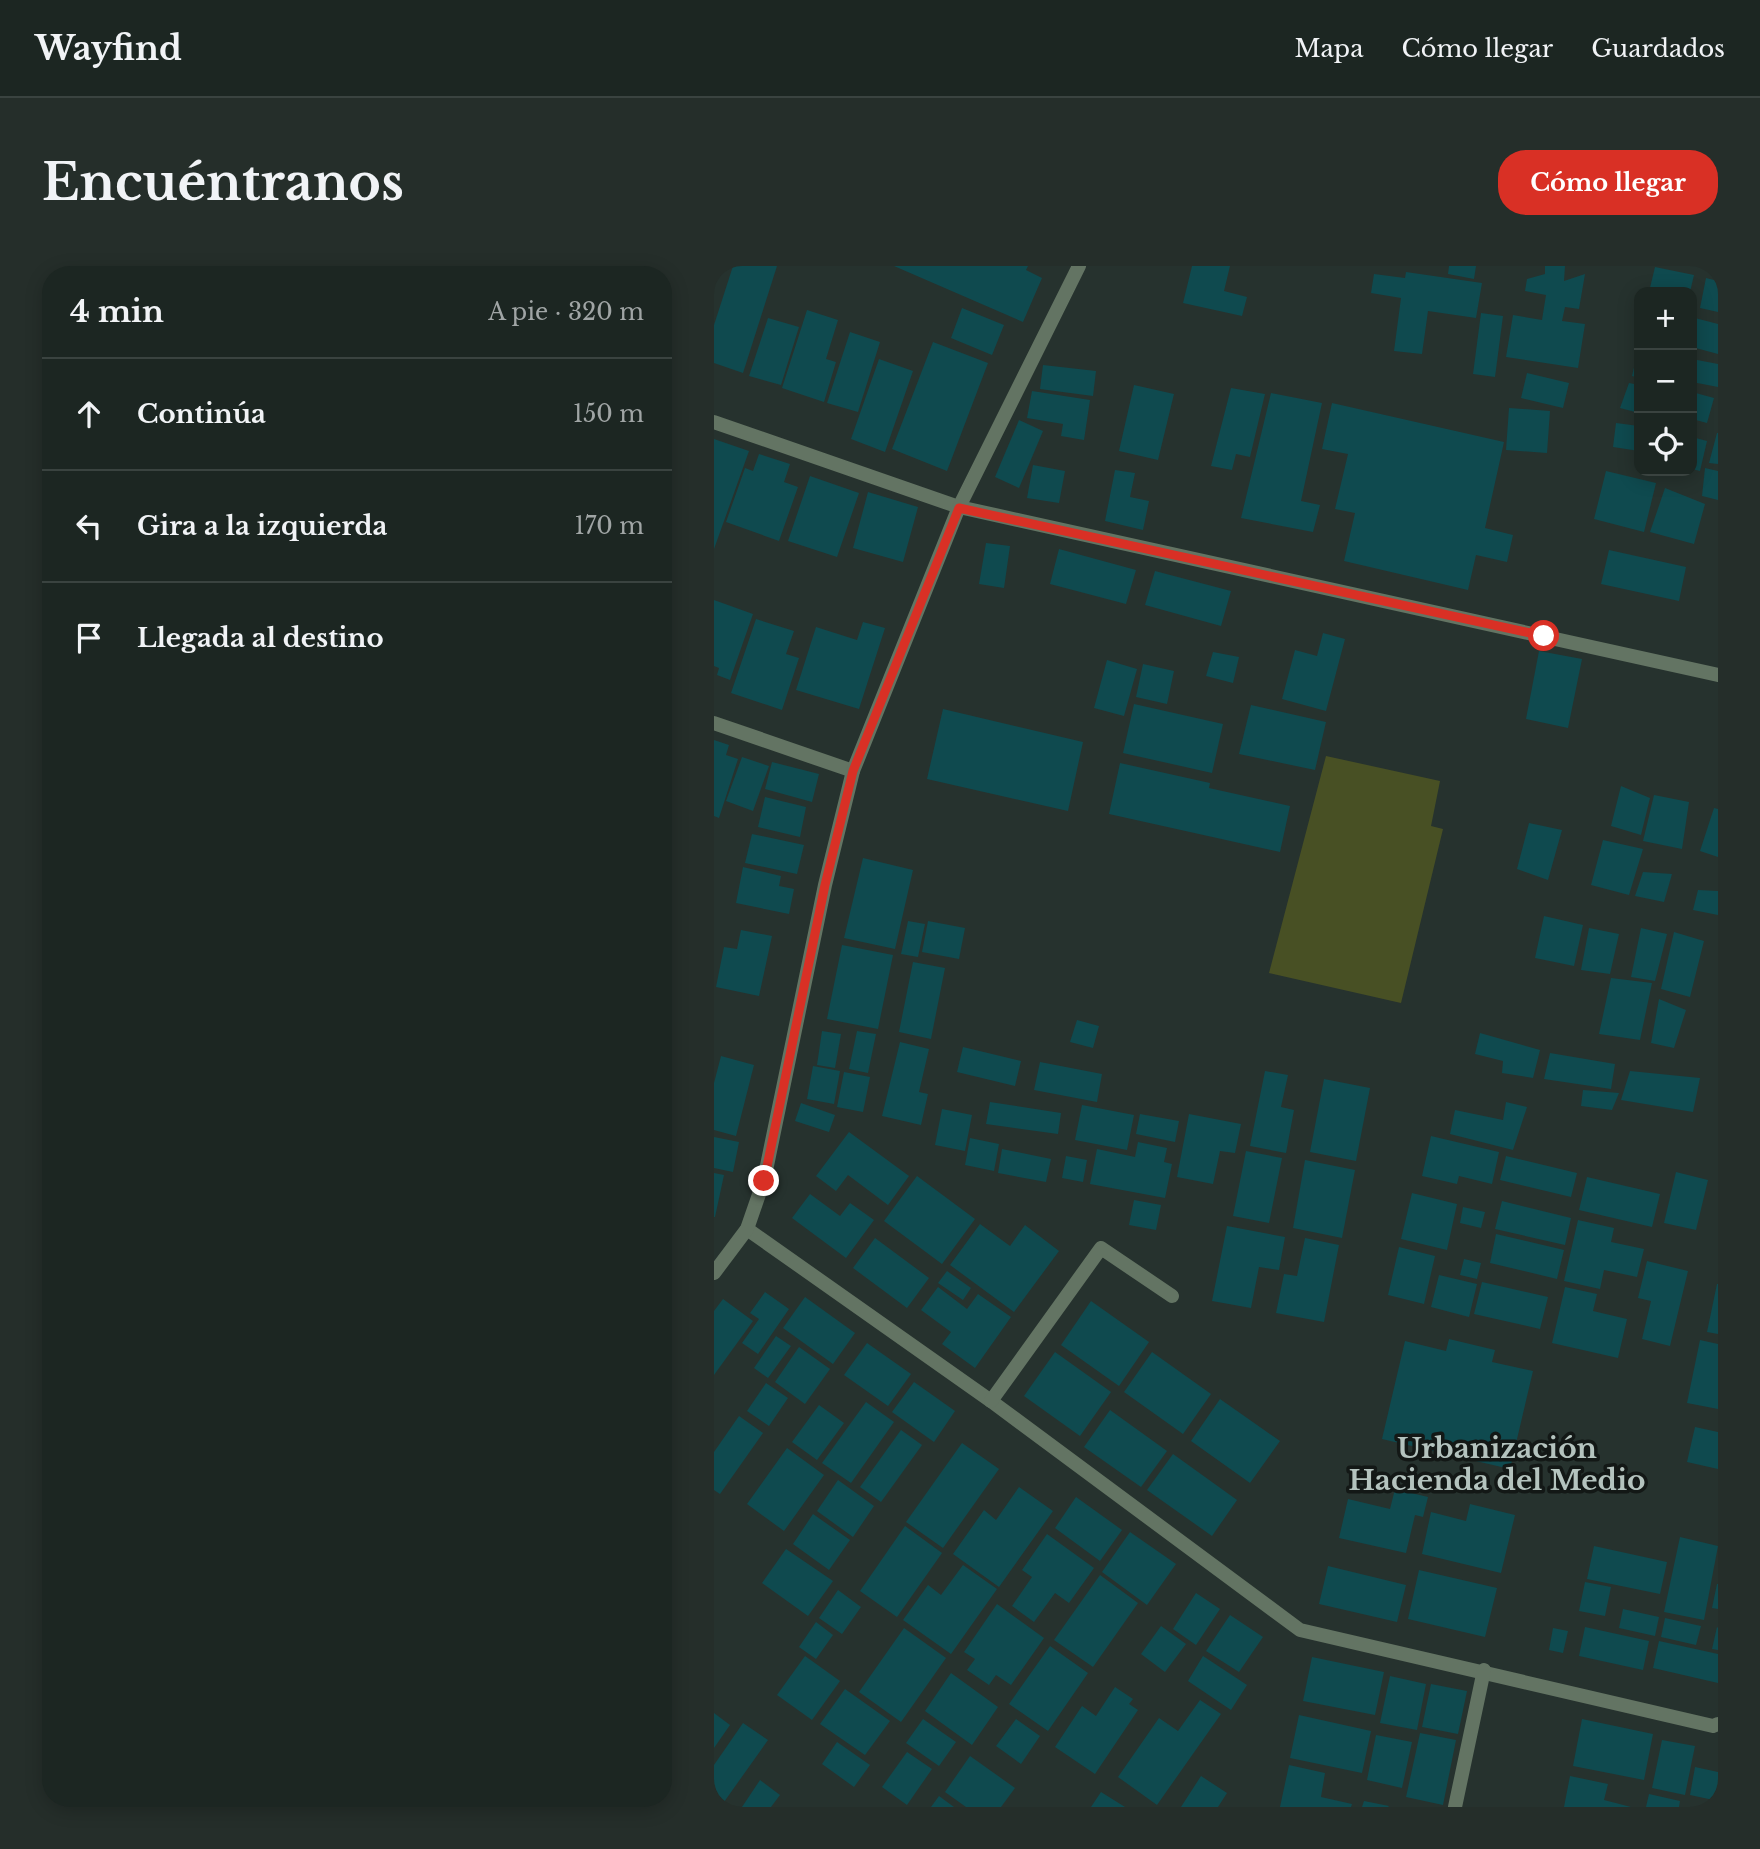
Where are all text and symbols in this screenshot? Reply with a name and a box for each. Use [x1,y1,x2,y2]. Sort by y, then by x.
text: Wayfind [35,28,182,69]
text: Mapa [1294,34,1363,63]
text: Cómo llegar [1401,34,1553,63]
text: Guardados [1591,34,1725,63]
button: Cómo llegar [1498,150,1718,215]
text: Encuéntranos [42,152,404,213]
map controls [1634,287,1697,476]
button: + [1634,287,1697,350]
text: 4 min [70,293,164,330]
text: A pie · 320 m [488,298,644,326]
button: − [1634,350,1697,413]
icon: ahead [70,395,108,433]
text: Continúa [137,398,266,430]
text: 150 m [573,400,644,428]
button: locate [1634,413,1697,476]
icon: left [70,507,108,545]
text: Gira a la izquierda [137,510,387,542]
text: 170 m [574,512,644,540]
icon: arrive [70,619,108,657]
route start [1528,620,1559,651]
text: Llegada al destino [137,622,384,654]
route end [748,1165,779,1196]
district label: Urbanización Hacienda del Medio [1348,1431,1646,1498]

